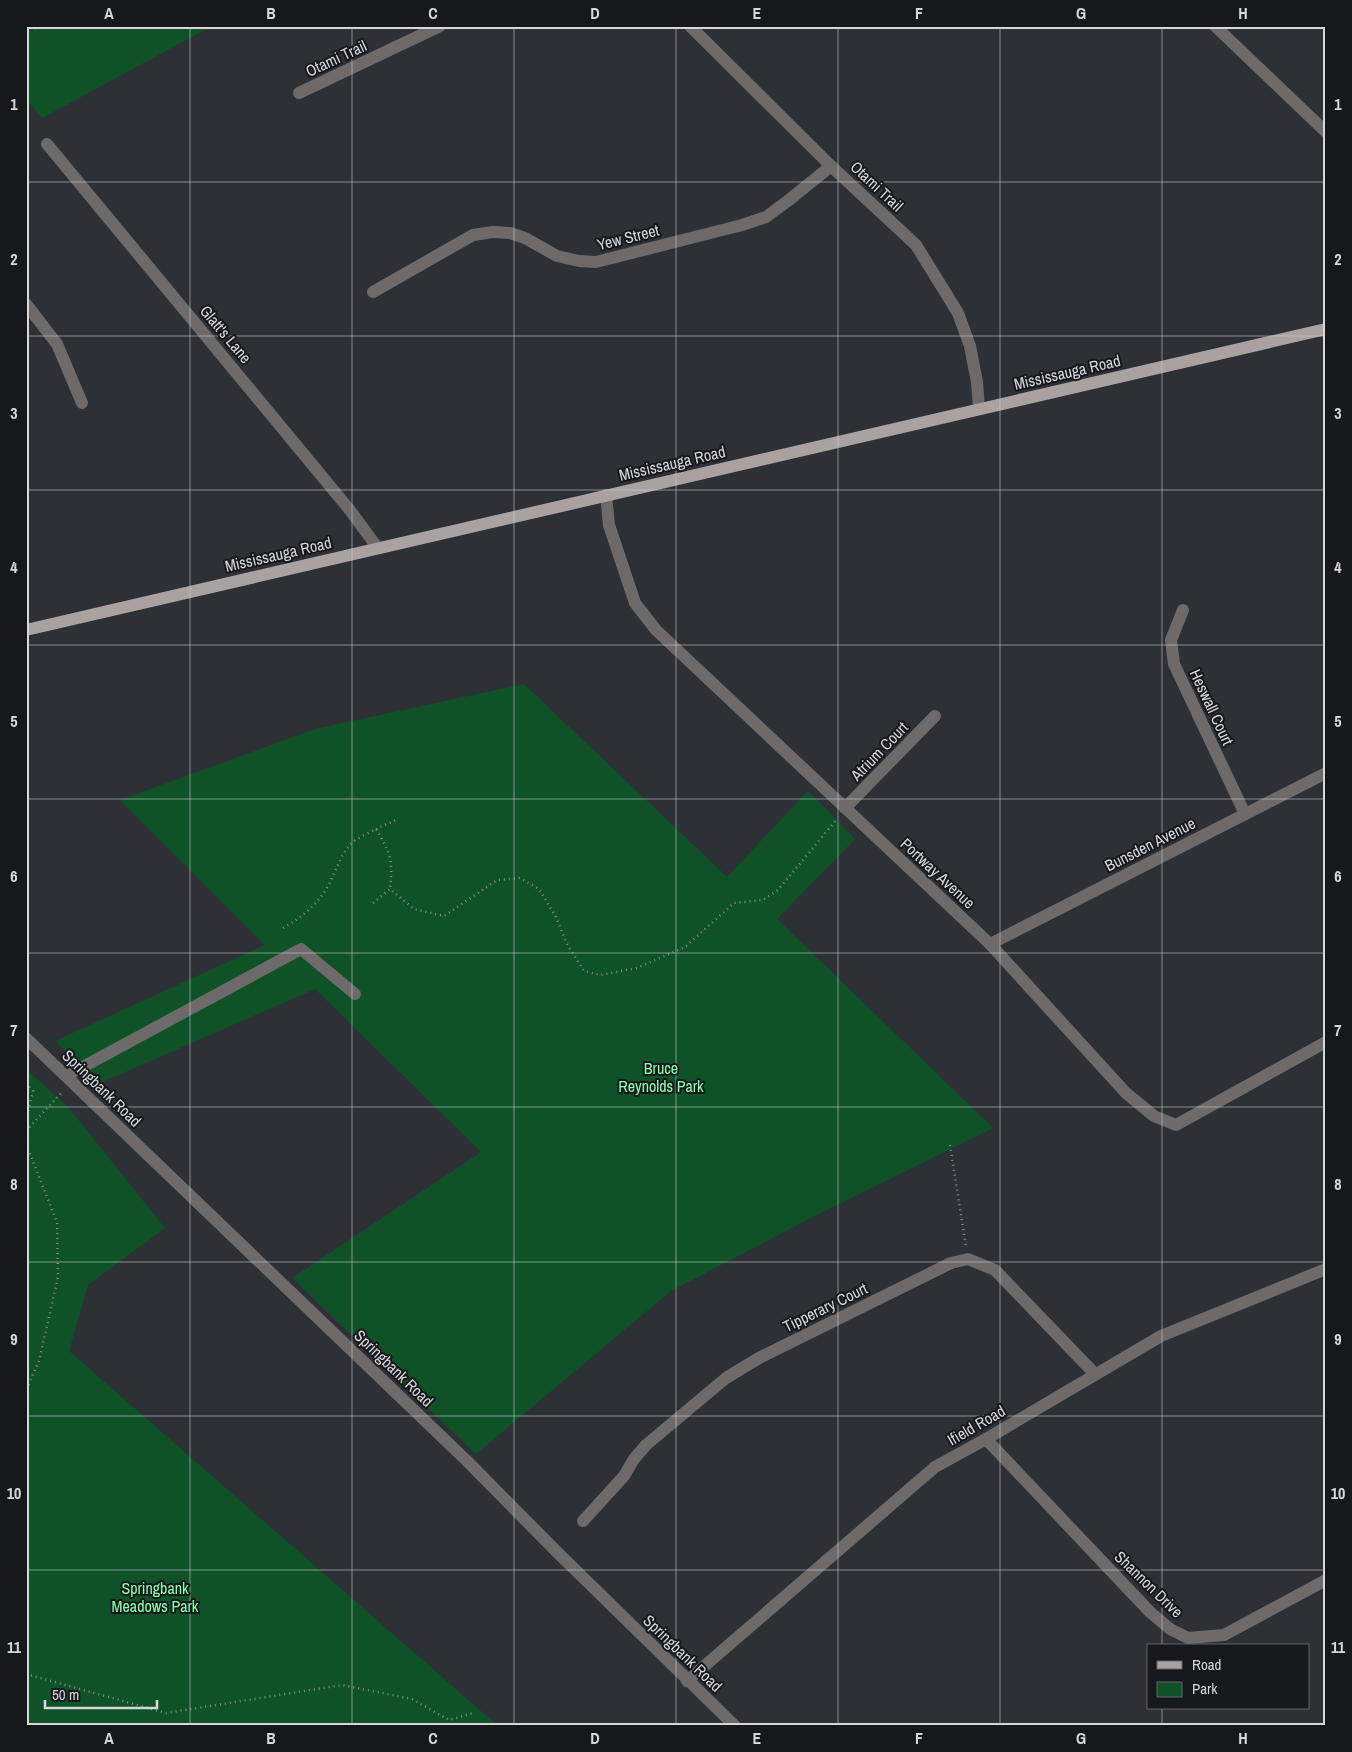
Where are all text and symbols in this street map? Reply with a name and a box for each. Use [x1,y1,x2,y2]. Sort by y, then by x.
text: A [104,2,114,24]
text: B [266,2,276,24]
text: C [428,2,438,24]
text: D [590,2,600,24]
text: E [753,2,762,24]
text: F [915,2,923,24]
text: G [1076,2,1086,24]
text: H [1238,2,1248,24]
street label: Otami Trail [302,34,370,82]
text: 1 [10,93,18,115]
text: 1 [1334,93,1342,115]
street label: Otami Trail [846,156,908,216]
street label: Yew Street [595,219,662,255]
text: 2 [10,248,18,270]
text: 2 [1334,248,1342,270]
street label: Glatt's Lane [195,300,257,368]
street label: Mississauga Road [1012,349,1122,395]
text: 3 [10,402,18,424]
text: 3 [1334,402,1342,424]
street label: Mississauga Road [617,440,727,486]
street label: Mississauga Road [223,531,333,577]
text: 4 [10,556,18,578]
text: 4 [1334,556,1342,578]
street label: Heswall Court [1185,665,1239,749]
text: 5 [10,710,18,732]
text: 5 [1334,710,1342,732]
street label: Atrium Court [845,716,913,786]
street label: Bunsden Avenue [1101,812,1199,876]
street label: Portway Avenue [896,833,980,913]
text: 6 [10,865,18,887]
text: 6 [1334,865,1342,887]
text: 7 [10,1019,18,1041]
text: 7 [1334,1019,1342,1041]
street label: Springbank Road [58,1045,146,1131]
park label: Bruce Reynolds Park [618,1057,704,1097]
text: 8 [10,1173,18,1195]
text: 8 [1334,1173,1342,1195]
street label: Tipperary Court [779,1277,871,1337]
street label: Springbank Road [350,1325,438,1411]
text: 9 [10,1328,18,1350]
text: 9 [1334,1328,1342,1350]
street label: Ifield Road [943,1400,1009,1450]
text: 10 [7,1482,21,1504]
text: 10 [1331,1482,1345,1504]
street label: Shannon Drive [1110,1546,1188,1622]
park label: Springbank Meadows Park [112,1577,199,1617]
street label: Springbank Road [639,1610,727,1696]
text: 11 [7,1636,22,1658]
text: 11 [1331,1636,1346,1658]
legend [1147,1644,1310,1710]
text: Road [1192,1654,1221,1675]
scale bar [45,1677,158,1709]
text: Park [1192,1678,1218,1699]
text: 50 m [52,1684,79,1705]
text: A [104,1727,114,1749]
text: B [266,1727,276,1749]
text: C [428,1727,438,1749]
text: D [590,1727,600,1749]
text: E [753,1727,762,1749]
text: F [915,1727,923,1749]
text: G [1076,1727,1086,1749]
text: H [1238,1727,1248,1749]

